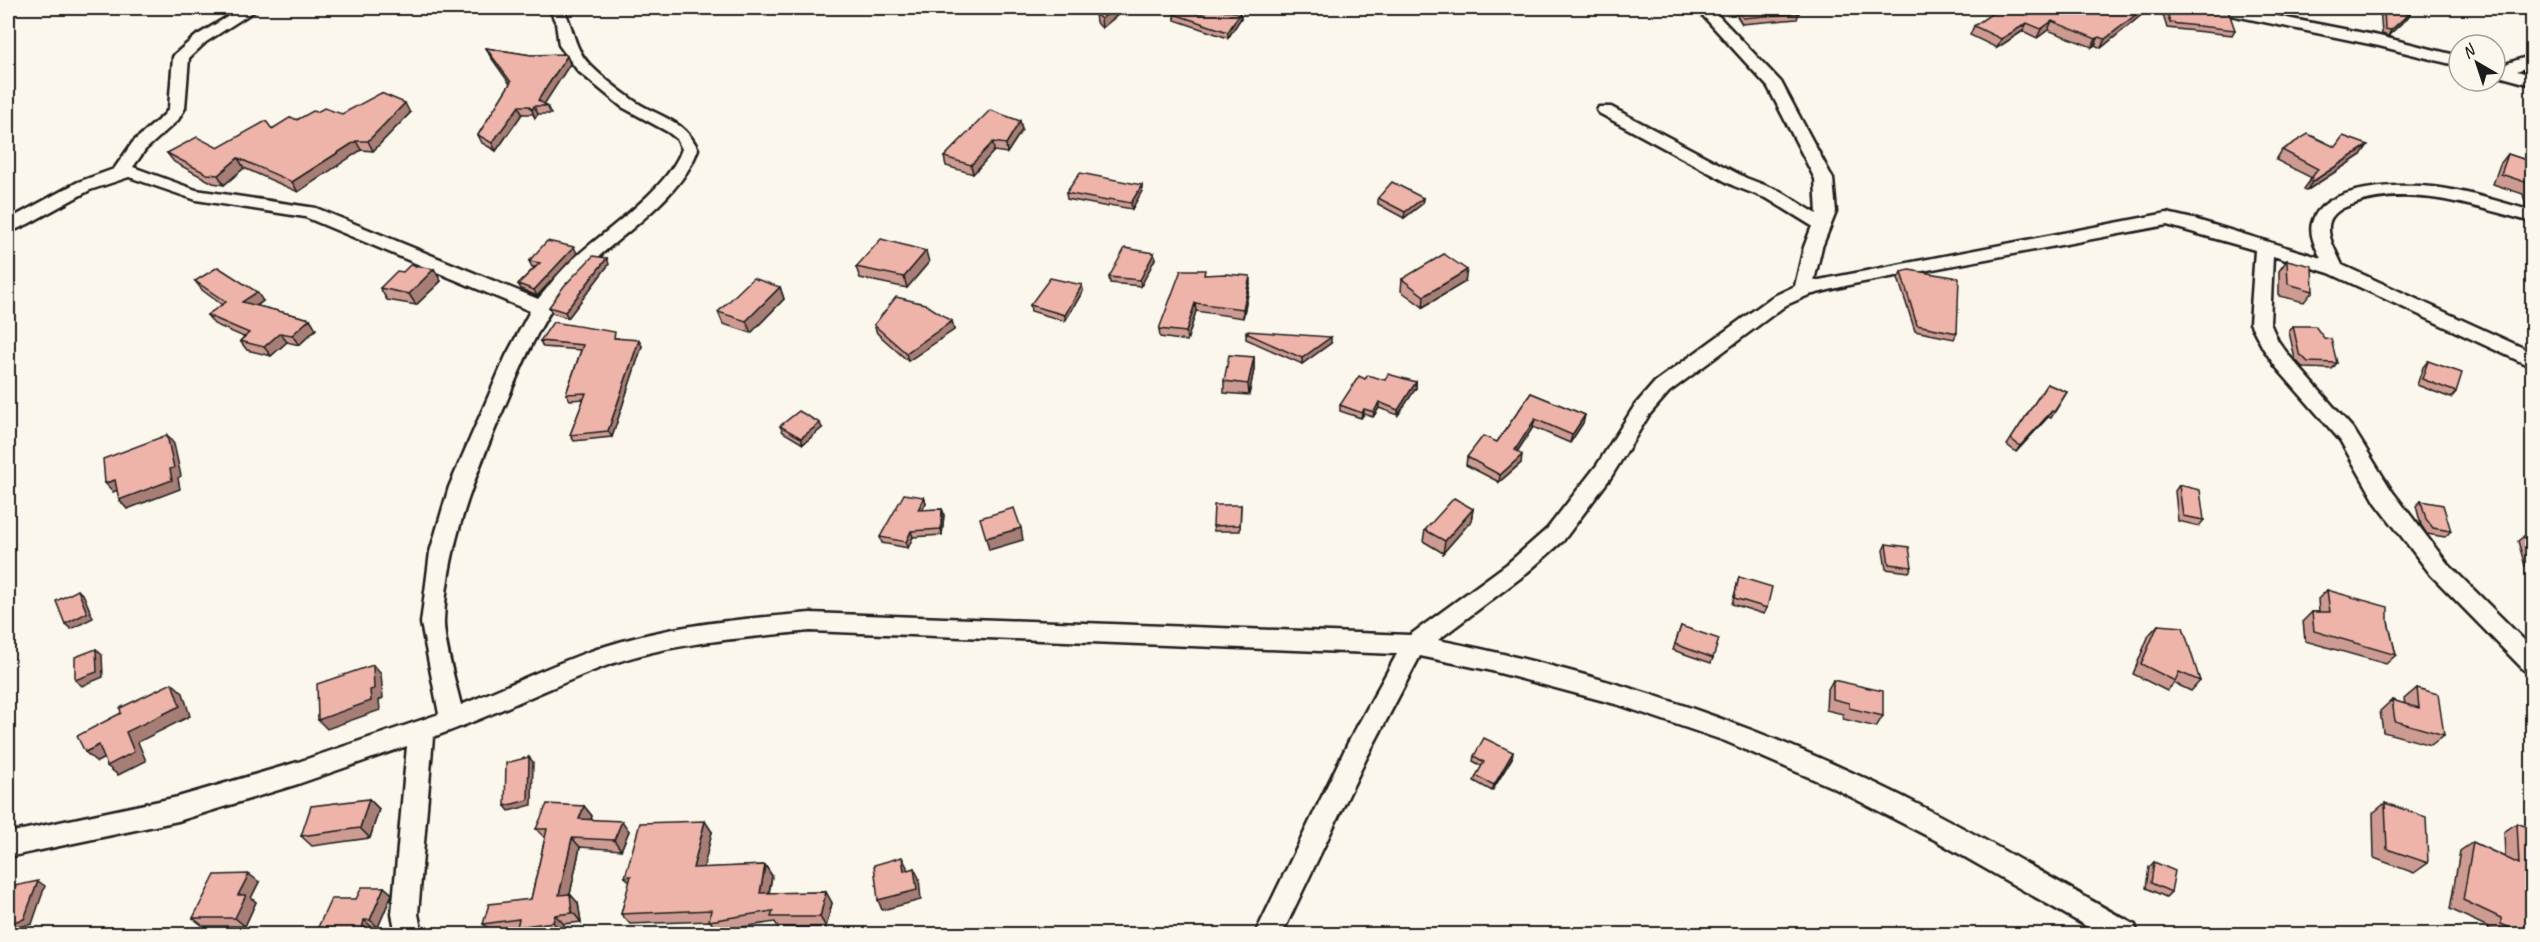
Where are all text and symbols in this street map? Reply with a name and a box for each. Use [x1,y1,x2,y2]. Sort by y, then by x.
north arrow [2447,33,2507,93]
text: N [2458,39,2481,63]

